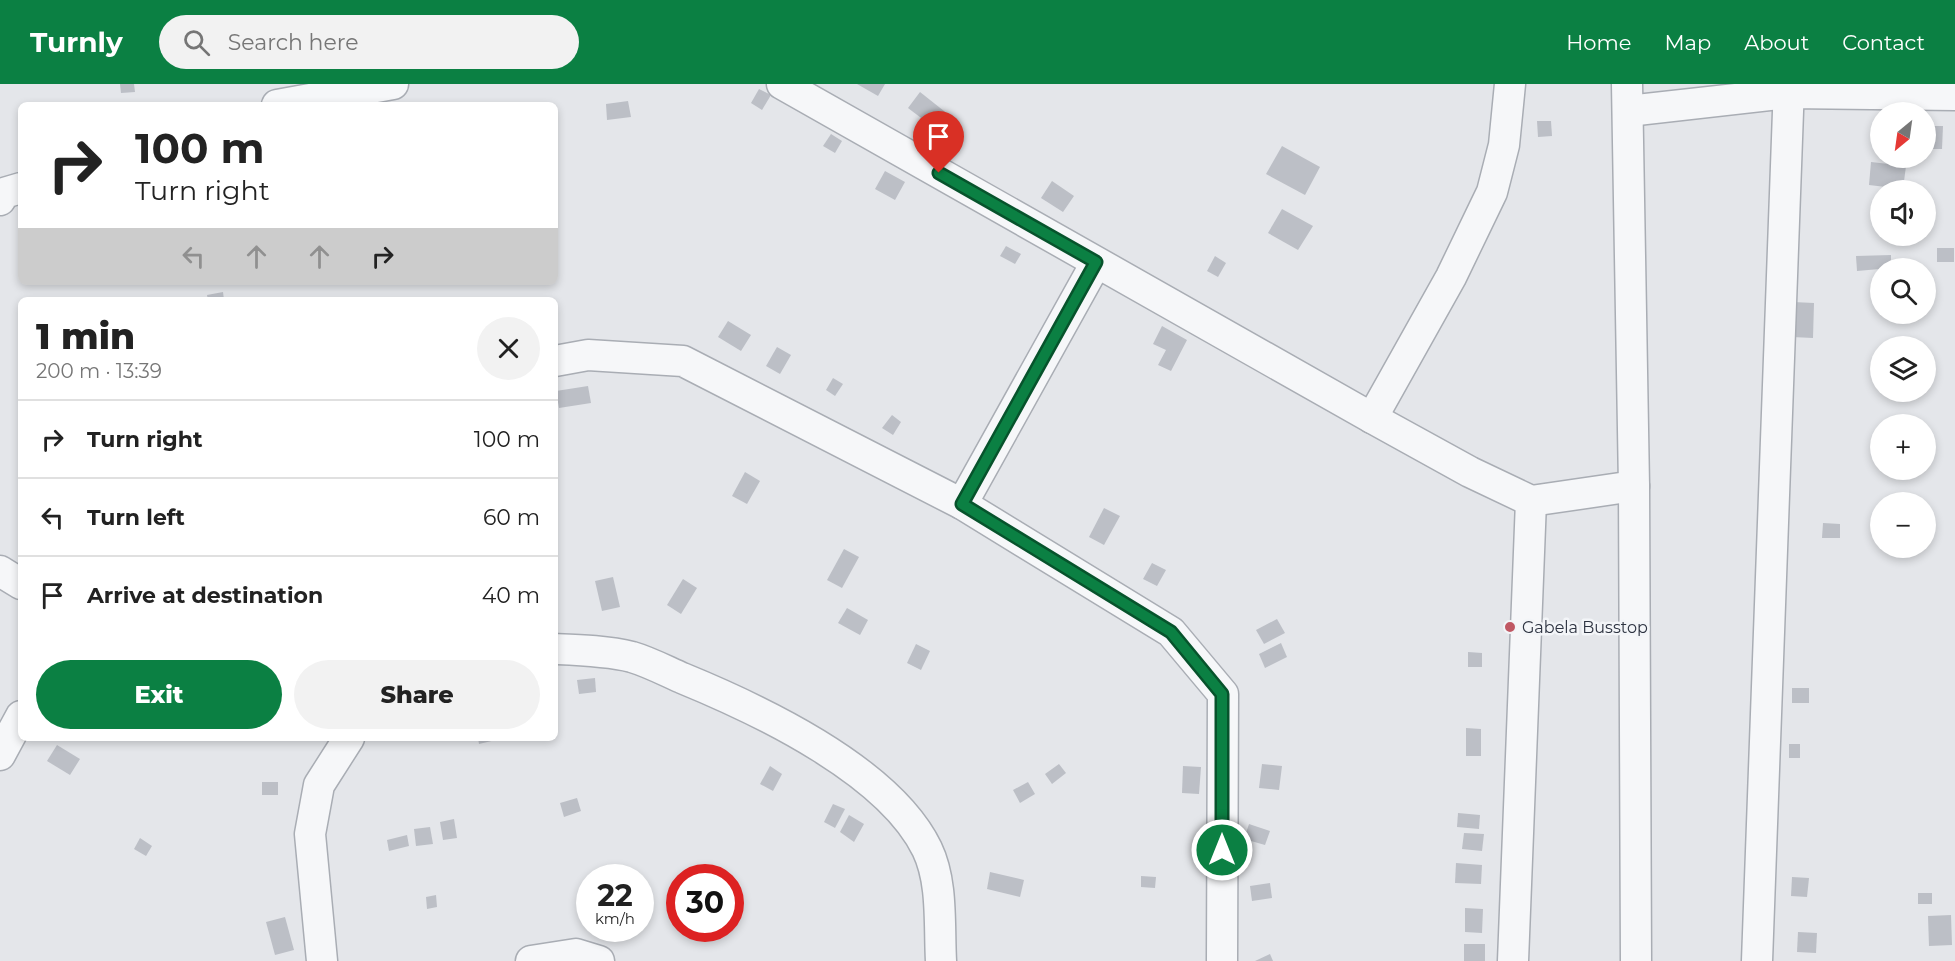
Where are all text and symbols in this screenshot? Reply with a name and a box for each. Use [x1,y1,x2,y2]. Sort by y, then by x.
search box [159,15,579,69]
text: Turnly [30,25,123,59]
icon: search [180,26,213,59]
text: Search here [228,29,359,56]
text: Home [1566,30,1631,55]
text: Map [1664,30,1711,55]
text: About [1744,30,1809,55]
text: Contact [1842,30,1925,55]
north arrow [1870,102,1936,168]
map controls [1870,102,1936,558]
pin [913,111,964,173]
icon: arrive [922,120,955,153]
text: 100 m [135,122,264,174]
icon: right [36,126,114,204]
text: Turn right [135,174,270,207]
button: sound [1870,180,1936,246]
icon: left [177,240,210,273]
icon: ahead [240,240,273,273]
icon: ahead [303,240,336,273]
icon: right [366,240,399,273]
button: search [1870,258,1936,324]
text: 1 min [36,314,135,358]
button: close [477,317,540,380]
button: layers [1870,336,1936,402]
text: 200 m · 13:39 [36,359,162,383]
button: + [1870,414,1936,480]
icon: right [36,423,69,456]
text: Turn right [87,426,202,453]
text: 100 m [474,426,540,453]
button: − [1870,492,1936,558]
icon: left [36,501,69,534]
text: Turn left [87,504,185,531]
text: 60 m [483,504,540,531]
icon: arrive [36,579,69,612]
text: Arrive at destination [87,582,323,609]
text: 40 m [482,582,540,609]
place label: Gabela Busstop [1522,618,1648,637]
marker: Gabela Busstop [1503,620,1517,634]
button: Exit [36,660,282,729]
button: Share [294,660,540,729]
position arrow [1190,818,1254,882]
speed limit sign: 30 [666,864,744,942]
text: 22 [597,877,633,914]
text: km/h [595,909,635,928]

